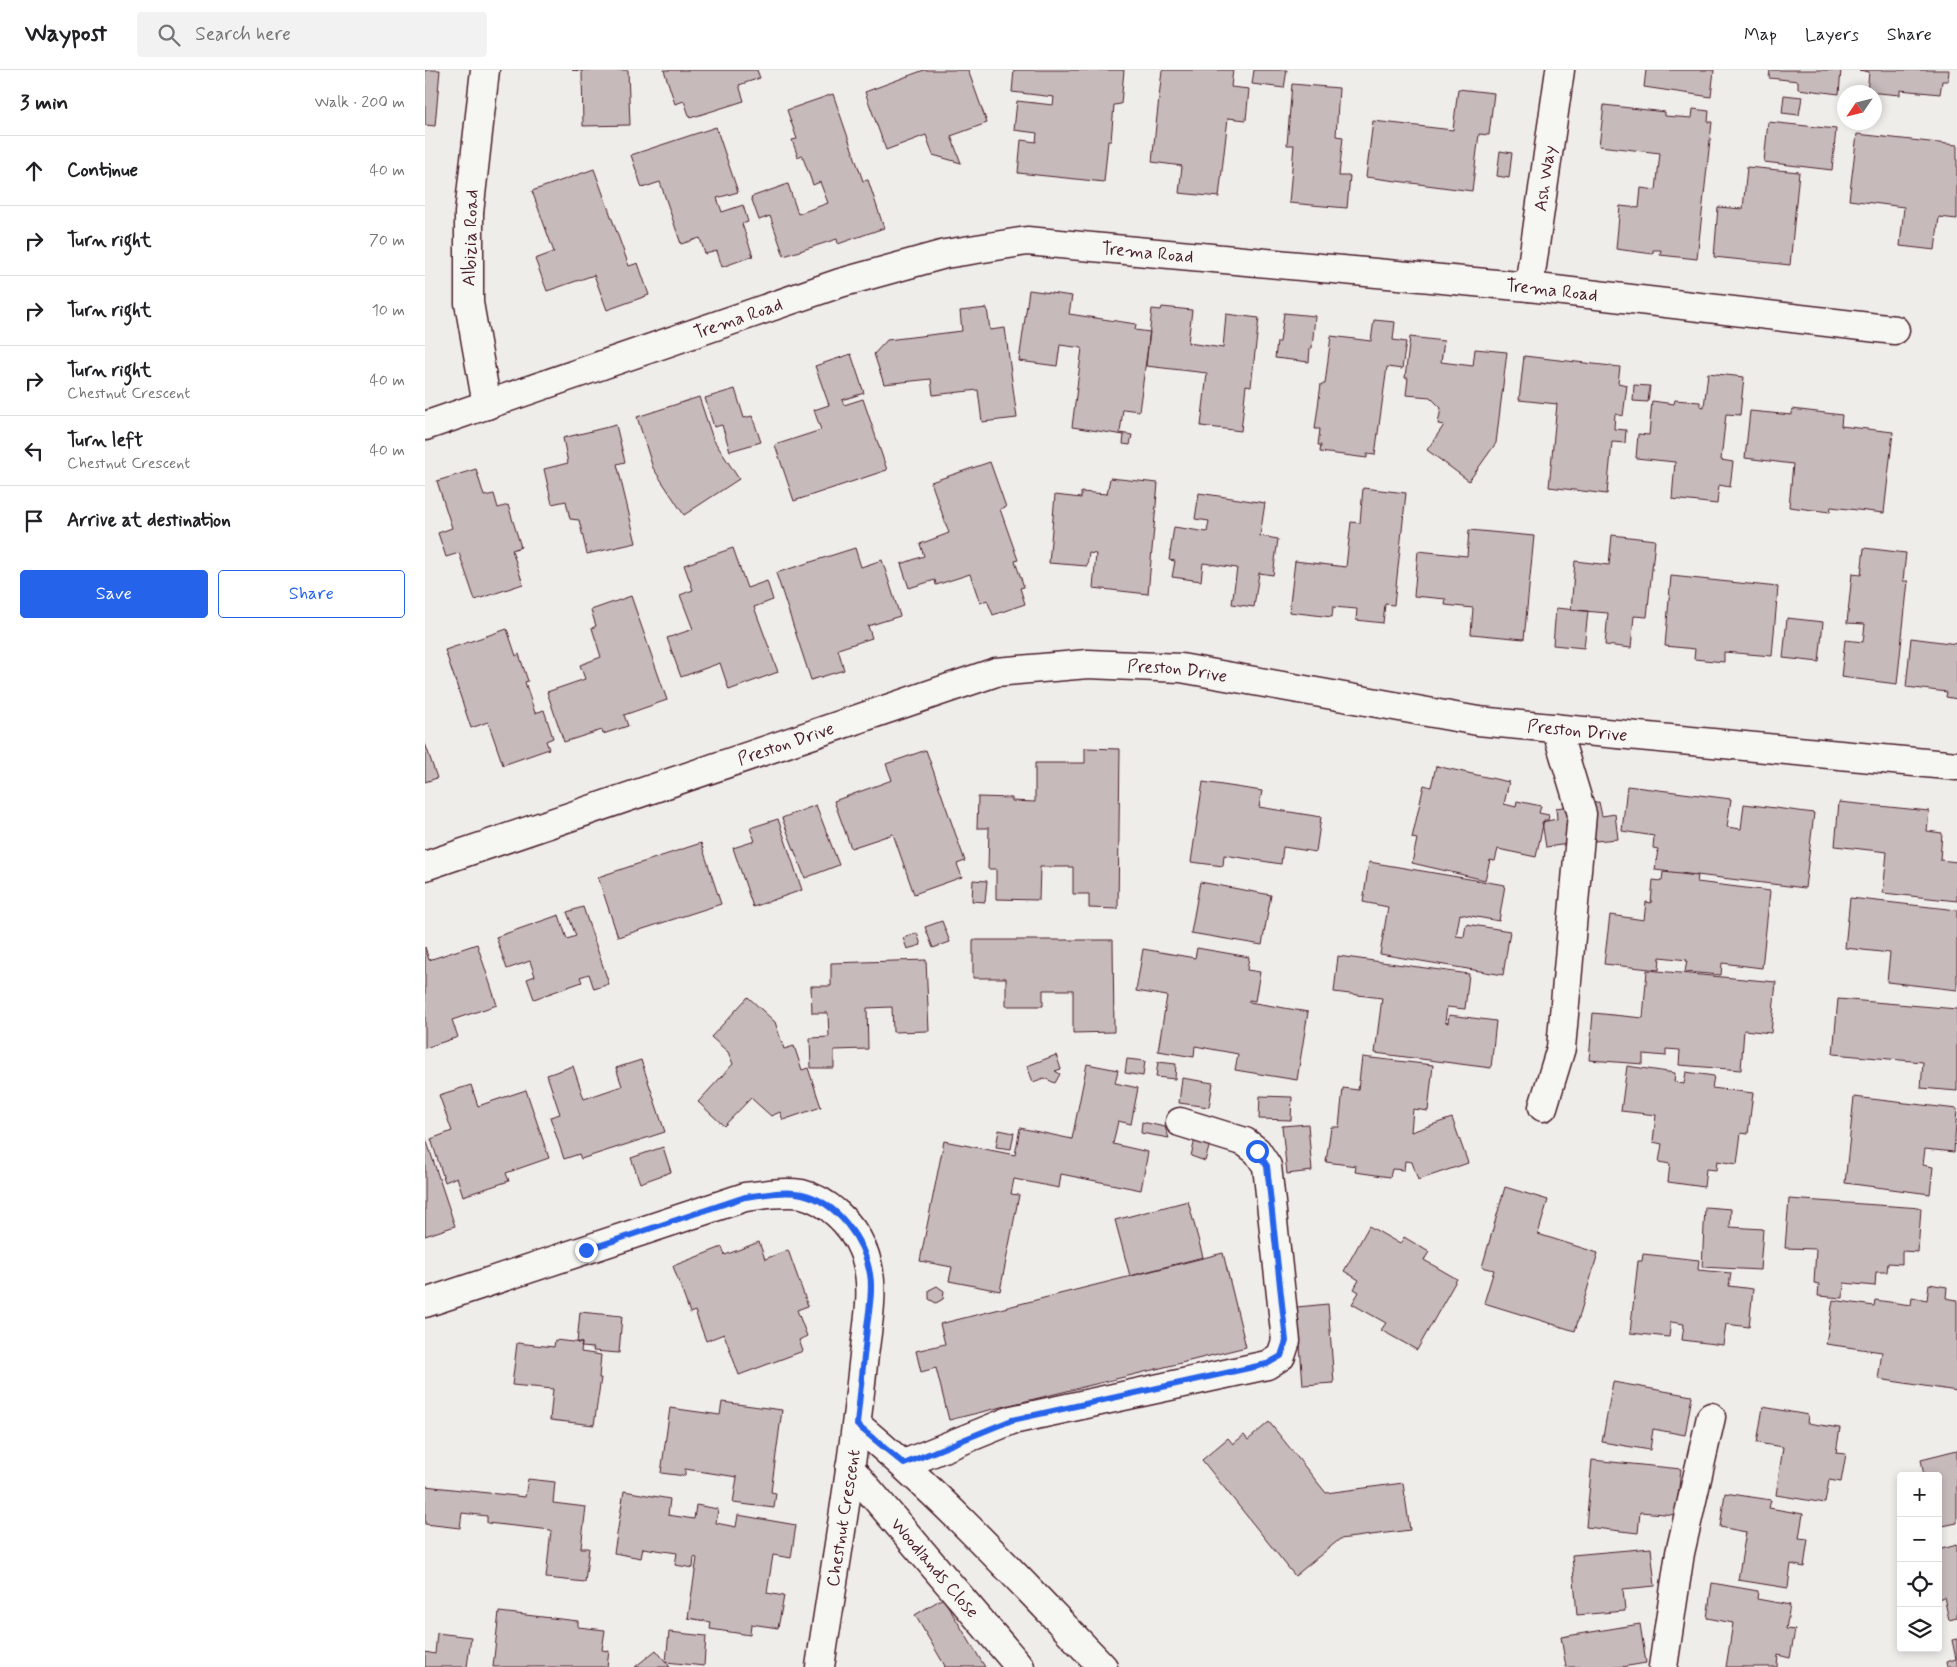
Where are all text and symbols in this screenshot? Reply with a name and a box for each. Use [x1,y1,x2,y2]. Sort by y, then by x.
search box [137,12,487,57]
text: Waypost [25,19,107,50]
icon: search [155,21,183,49]
text: Search here [195,22,291,47]
text: Map [1744,23,1777,47]
text: Layers [1805,23,1859,47]
text: Share [1887,23,1932,47]
north arrow [1837,85,1882,130]
text: 3 min [20,89,68,117]
text: Walk · 200 m [314,92,405,113]
street label: Ash Way [1529,144,1562,213]
icon: ahead [20,157,48,185]
text: Continue [67,158,138,183]
text: 40 m [369,160,405,181]
street label: Albizia Road [457,189,485,287]
icon: right [20,227,48,255]
text: Turn right [67,228,151,253]
text: 70 m [369,230,405,251]
street label: Trema Road [1100,237,1195,269]
street label: Trema Road [1505,274,1599,308]
street label: Trema Road [691,293,786,345]
icon: right [20,297,48,325]
text: Turn right [67,298,151,323]
text: 10 m [372,300,405,321]
text: Turn right [67,358,151,383]
icon: right [20,367,48,395]
text: 40 m [369,370,405,391]
text: Chestnut Crescent [67,383,190,404]
text: Turn left [67,428,143,453]
icon: left [20,437,48,465]
text: 40 m [369,440,405,461]
text: Chestnut Crescent [67,453,190,474]
icon: arrive [20,507,48,535]
text: Arrive at destination [67,508,231,533]
button: Save [20,570,208,618]
button: Share [218,570,405,618]
street label: Preston Drive [1127,655,1229,689]
street label: Preston Drive [1526,715,1628,748]
street label: Preston Drive [735,717,838,772]
route start [1246,1140,1269,1163]
route end [575,1239,598,1262]
street label: Chestnut Crescent [821,1448,867,1589]
map controls [1897,1472,1942,1652]
button: + [1897,1472,1942,1517]
street label: Woodlands Close [885,1513,984,1623]
button: − [1897,1517,1942,1562]
button: locate [1897,1562,1942,1607]
button: layers [1897,1607,1942,1652]

